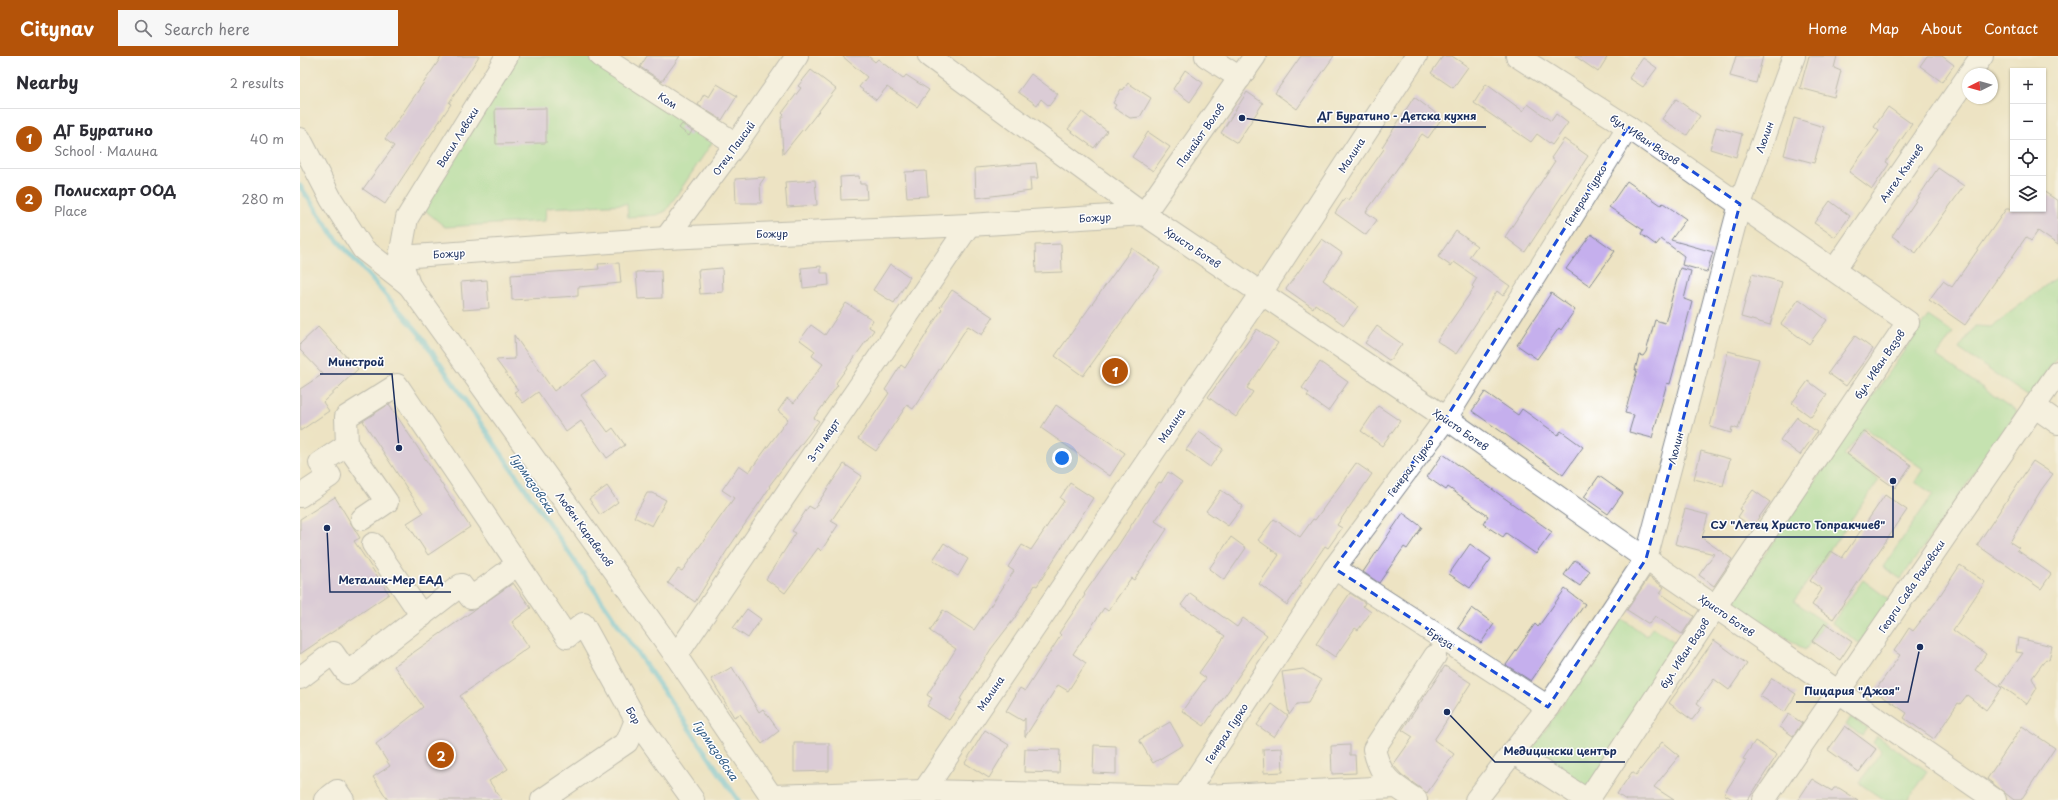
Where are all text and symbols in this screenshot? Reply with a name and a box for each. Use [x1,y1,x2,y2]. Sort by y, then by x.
search box [118,10,398,46]
text: Citynav [20,14,94,42]
icon: search [132,17,154,39]
text: Search here [164,17,250,40]
text: Home [1808,18,1847,39]
text: Map [1869,18,1899,39]
text: About [1921,18,1962,39]
text: Contact [1984,18,2038,39]
north arrow [1962,68,1998,104]
map controls [2010,68,2046,212]
button: + [2010,68,2046,104]
text: Nearby [16,69,78,95]
text: 2 results [230,73,284,92]
street label: Ком [655,88,681,112]
street label: Панайот Волов [1173,100,1228,170]
street label: Васил Левски [432,104,482,170]
callout: ДГ Буратино - Детска кухня [1309,104,1486,127]
button: − [2010,104,2046,140]
text: ДГ Буратино - Детска кухня [1316,107,1477,124]
street label: бул. Иван Вазов [1607,110,1683,168]
text: ДГ Буратино [54,118,153,141]
street label: Отец Паисий [708,118,758,178]
street label: Люлин [1751,119,1777,155]
text: 1 [26,129,32,148]
text: 40 m [250,129,284,148]
street label: Малина [1334,134,1368,175]
button: locate [2010,140,2046,176]
text: School · Малина [54,141,158,160]
street label: Ангел Кънчев [1875,141,1927,205]
street label: Генерал Гурко [1560,161,1611,229]
button: layers [2010,176,2046,212]
text: Полисхарт ООД [54,178,176,201]
text: 2 [24,189,34,208]
text: 280 m [242,189,284,208]
text: Place [54,201,87,220]
street label: Божур [1079,208,1112,226]
street label: Христо Ботев [1162,223,1224,271]
street label: Божур [756,225,788,241]
street label: Божур [433,244,466,262]
street label: бул. Иван Вазов [1850,326,1908,402]
callout: Минстрой [320,351,392,374]
text: Минстрой [328,353,384,370]
pin: 1 [1102,356,1128,386]
street label: Малина [1154,404,1189,445]
street label: Христо Ботев [1430,404,1492,454]
street label: 3-ти март [803,415,843,465]
street label: Люлин [1664,430,1686,466]
street label: Генерал Гурко [1383,435,1438,500]
your location [1052,448,1072,468]
water label: Гурмазовска [506,449,560,518]
street label: Любен Каравелов [553,488,617,570]
callout: СУ "Летец Христо Топракчиев" [1702,514,1893,537]
text: СУ "Летец Христо Топракчиев" [1711,516,1885,533]
street label: Георги Сава Раковски [1874,536,1948,636]
callout: Металик-Мер ЕАД [330,569,451,592]
text: Металик-Мер ЕАД [339,571,444,588]
street label: Христо Ботев [1696,590,1758,640]
street label: бул. Иван Вазов [1656,615,1712,691]
street label: Бреза [1425,624,1458,653]
street label: Малина [973,672,1008,713]
callout: Пицария "Джоя" [1796,679,1908,702]
text: Пицария "Джоя" [1804,682,1900,699]
street label: Генерал Гурко [1201,700,1252,767]
street label: Бор [623,703,645,727]
water label: Гурмазовска [689,716,743,785]
callout: Медицински център [1495,739,1625,762]
pin: 2 [428,740,454,770]
text: Медицински център [1503,742,1617,759]

